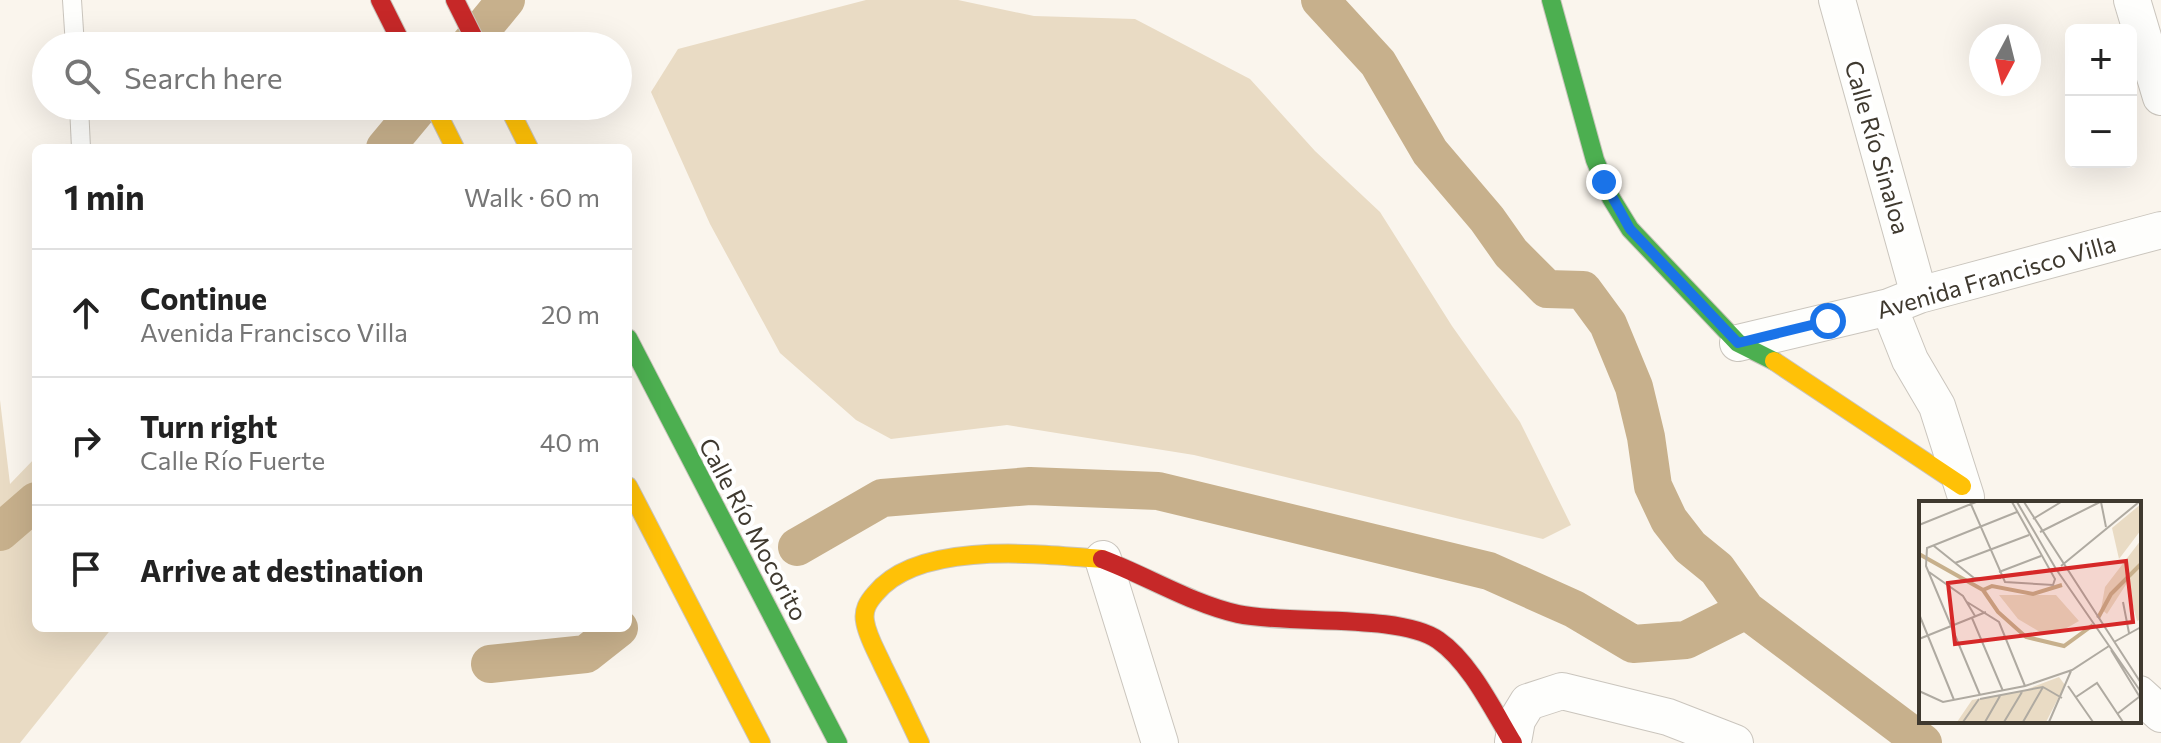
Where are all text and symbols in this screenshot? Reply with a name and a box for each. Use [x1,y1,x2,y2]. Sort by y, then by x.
north arrow [1969,24,2041,96]
map controls [2065,24,2137,168]
button: + [2065,24,2137,96]
search box [32,32,632,120]
icon: search [60,54,104,98]
street label: Calle Río Sinaloa [1839,57,1917,237]
text: Search here [124,58,283,95]
button: − [2065,96,2137,168]
route end [1586,164,1622,200]
text: 1 min [64,175,145,217]
text: Walk · 60 m [464,181,600,212]
street label: Avenida Francisco Villa [1873,228,2119,324]
text: Continue [140,279,267,316]
icon: ahead [64,291,108,335]
text: 20 m [541,298,600,329]
route start [1810,303,1846,339]
text: Avenida Francisco Villa [140,316,408,347]
text: Turn right [140,407,277,444]
icon: right [64,419,108,463]
text: 40 m [540,426,600,457]
street label: Calle Río Mocorito [694,433,814,625]
text: Calle Río Fuerte [140,444,325,475]
inset map [1919,501,2141,723]
icon: arrive [64,547,108,591]
text: Arrive at destination [140,551,424,588]

